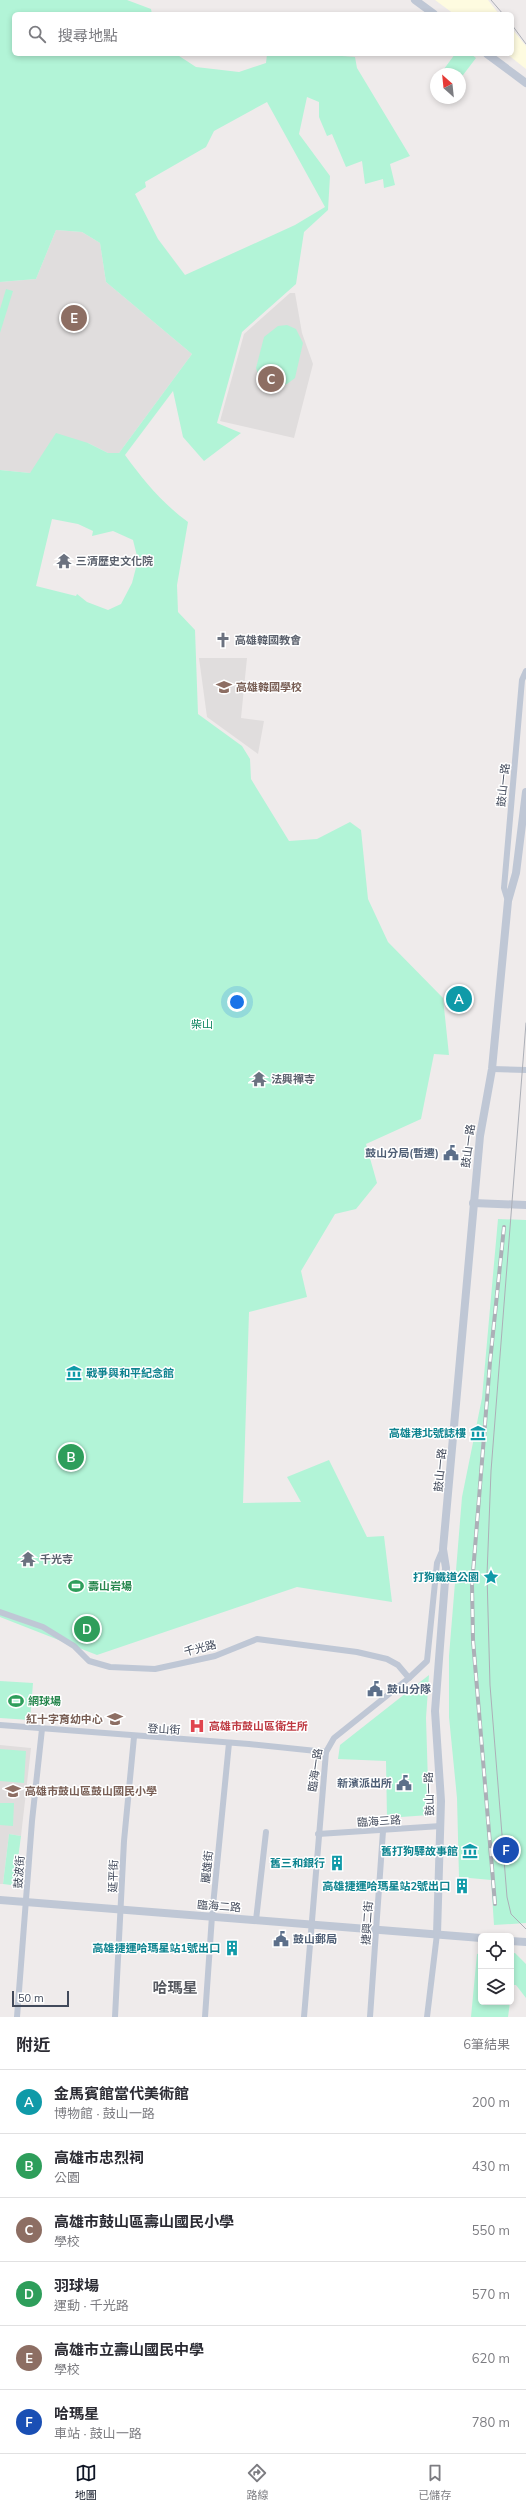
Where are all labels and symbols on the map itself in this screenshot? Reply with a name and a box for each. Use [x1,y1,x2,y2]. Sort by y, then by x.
north arrow [430,68,466,104]
pin: E [61,303,87,333]
pin: C [258,364,284,394]
temple icon: 三清歷史文化院 [55,552,73,570]
place label: 三清歷史文化院 [76,554,153,568]
church icon: 高雄韓國教會 [214,631,232,649]
place label: 高雄韓國教會 [235,633,301,647]
school or university icon: 高雄韓國學校 [215,678,233,696]
place label: 高雄韓國學校 [236,680,302,694]
street label: 鼓山一路 [494,762,512,808]
pin: A [446,984,472,1014]
your location [227,992,247,1012]
park label: 柴山 [191,1017,213,1031]
temple icon: 法興禪寺 [250,1070,268,1088]
place label: 法興禪寺 [271,1072,315,1086]
street label: 鼓山一路 [458,1123,478,1169]
public building icon: 鼓山分局(暫遷) [442,1144,460,1162]
place label: 鼓山分局(暫遷) [365,1146,439,1160]
museum icon: 戰爭與和平紀念館 [65,1364,83,1382]
place label: 戰爭與和平紀念館 [86,1366,174,1380]
museum icon: 高雄港北號誌樓 [469,1424,487,1442]
place label: 高雄港北號誌樓 [389,1426,466,1440]
pin: B [58,1442,84,1472]
street label: 鼓山一路 [431,1447,449,1493]
temple icon: 千光寺 [19,1550,37,1568]
place label: 千光寺 [40,1552,73,1566]
place icon: 打狗鐵道公園 [482,1568,500,1586]
place label: 打狗鐵道公園 [413,1570,479,1584]
sports icon: 壽山岩場 [67,1577,85,1595]
place label: 壽山岩場 [88,1579,132,1593]
pin: D [74,1614,100,1644]
street label: 千光路 [182,1637,218,1659]
public building icon: 鼓山分隊 [366,1680,384,1698]
place label: 鼓山分隊 [387,1682,431,1696]
sports icon: 網球場 [7,1692,25,1710]
place label: 網球場 [28,1694,61,1708]
school or university icon: 紅十字育幼中心 [106,1710,124,1728]
place label: 紅十字育幼中心 [26,1712,103,1726]
hospital icon: 高雄市鼓山區衛生所 [188,1717,206,1735]
place label: 高雄市鼓山區衛生所 [209,1719,308,1733]
street label: 登山街 [147,1721,181,1737]
street label: 臨海一路 [305,1747,325,1793]
street label: 鼓山一路 [421,1772,437,1816]
public building icon: 新濱派出所 [395,1774,413,1792]
place label: 新濱派出所 [337,1776,392,1790]
school or university icon: 高雄市鼓山區鼓山國民小學 [4,1782,22,1800]
place label: 高雄市鼓山區鼓山國民小學 [25,1784,157,1798]
street label: 臨海三路 [357,1812,401,1830]
pin: F [493,1835,519,1865]
museum icon: 舊打狗驛故事館 [461,1842,479,1860]
place label: 舊打狗驛故事館 [381,1844,458,1858]
street label: 麗雄街 [198,1850,216,1884]
building icon: 舊三和銀行 [328,1854,346,1872]
street label: 鼓波街 [11,1855,27,1889]
place label: 舊三和銀行 [270,1856,325,1870]
street label: 延平街 [105,1859,121,1893]
building icon: 高雄捷運哈瑪星站2號出口 [453,1877,471,1895]
place label: 高雄捷運哈瑪星站2號出口 [322,1879,450,1893]
street label: 臨海二路 [197,1897,241,1915]
street label: 捷興二街 [358,1901,376,1945]
public building icon: 鼓山郵局 [272,1930,290,1948]
place label: 鼓山郵局 [293,1932,337,1946]
building icon: 高雄捷運哈瑪星站1號出口 [223,1939,241,1957]
place label: 高雄捷運哈瑪星站1號出口 [92,1941,220,1955]
district label: 哈瑪星 [152,1978,198,1997]
scale bar [12,1989,69,2008]

